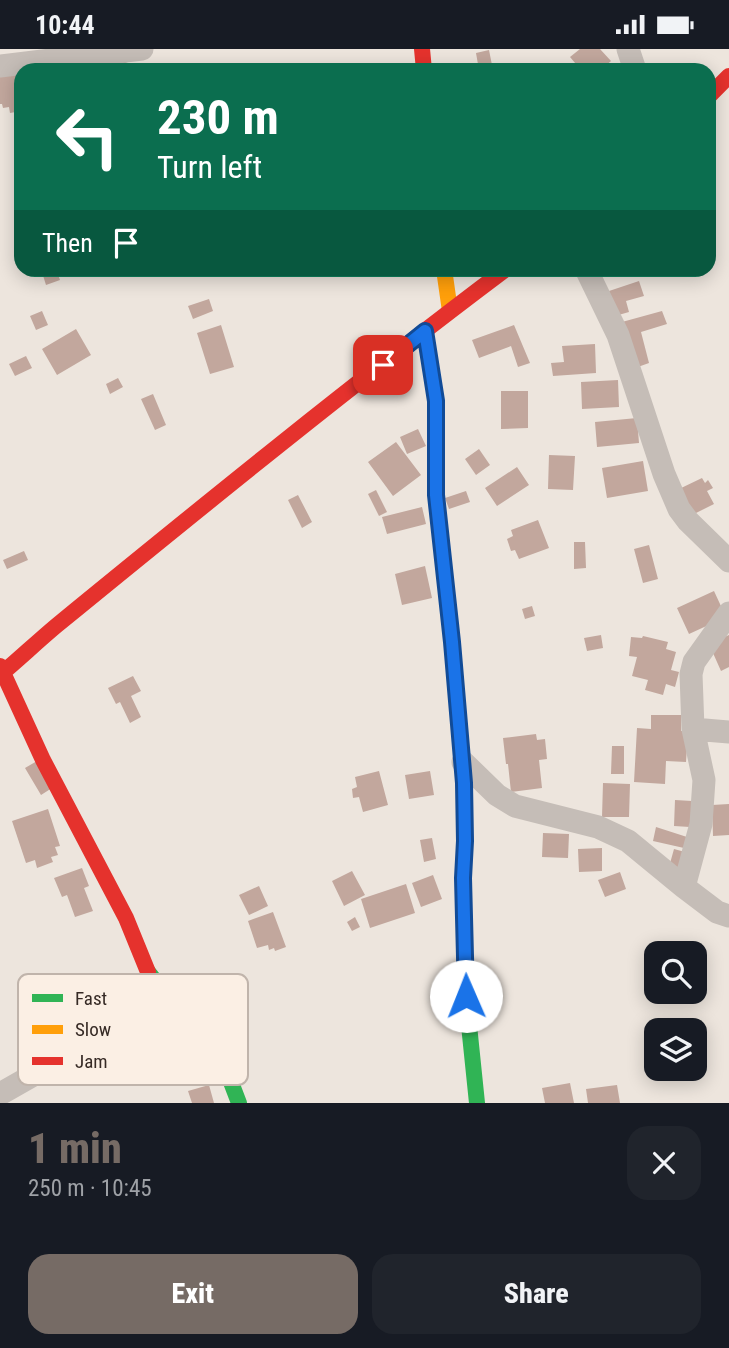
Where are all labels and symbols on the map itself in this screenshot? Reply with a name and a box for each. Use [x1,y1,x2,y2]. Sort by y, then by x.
pin [353,335,413,395]
position arrow [429,959,503,1033]
legend [18,974,248,1085]
text: Fast [75,987,107,1010]
text: Slow [75,1018,111,1041]
text: Jam [75,1050,108,1073]

